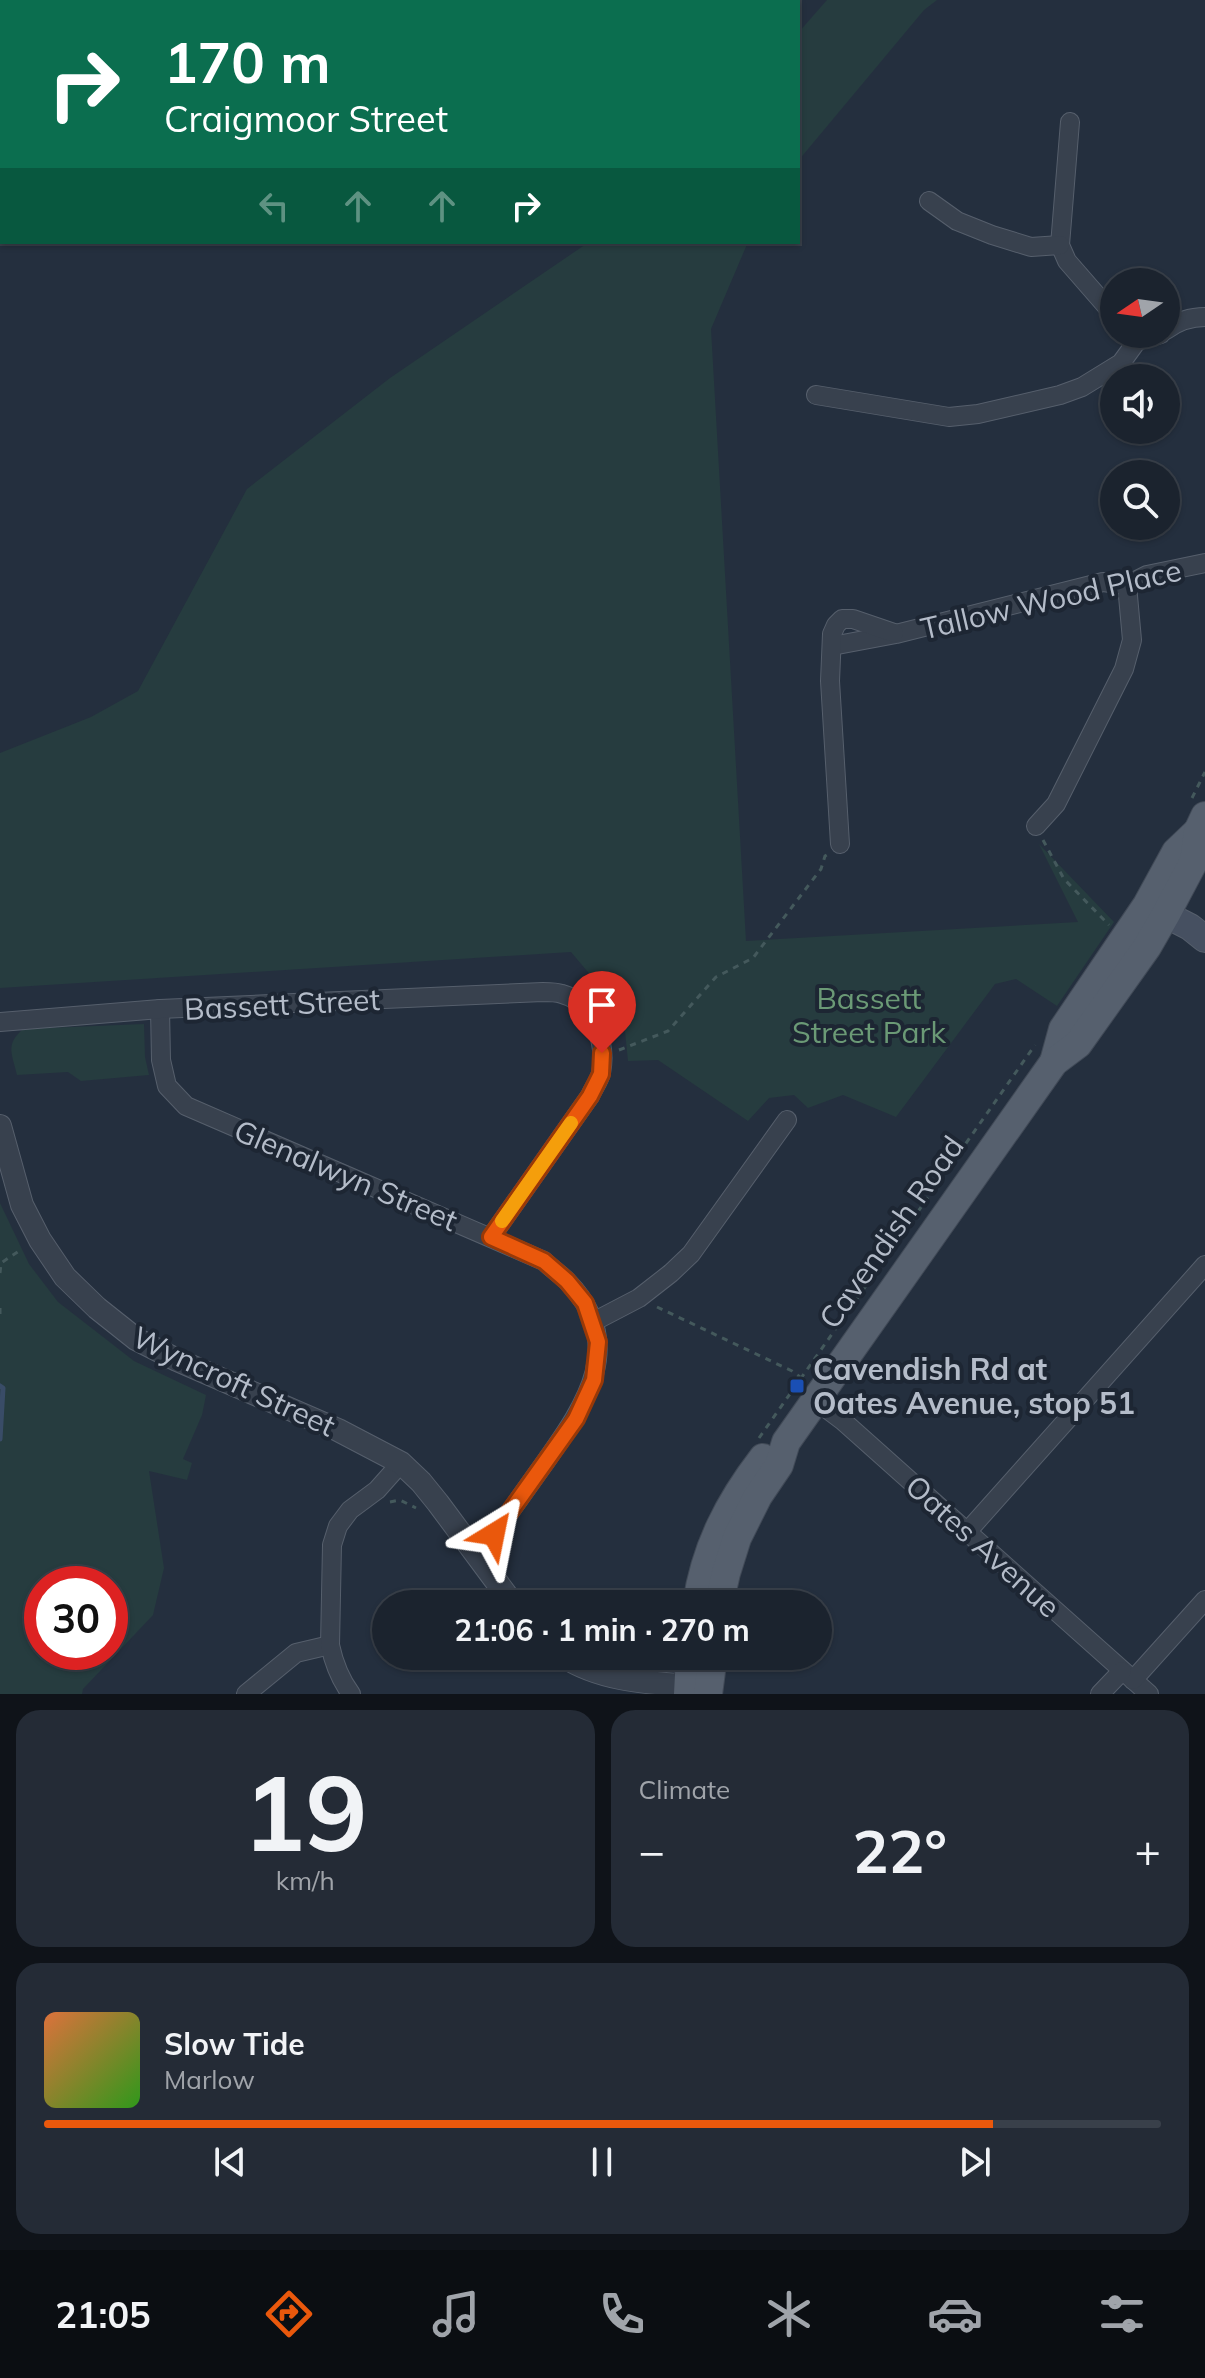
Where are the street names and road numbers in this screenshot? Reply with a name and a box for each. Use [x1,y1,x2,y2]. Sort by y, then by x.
street label: Tallow Wood Place [917,551,1185,647]
street label: Bassett Street [183,980,381,1028]
street label: Glenalwyn Street [229,1111,463,1239]
street label: Cavendish Road [810,1128,972,1336]
street label: Wyncroft Street [127,1317,341,1445]
street label: Oates Avenue [898,1467,1068,1625]

